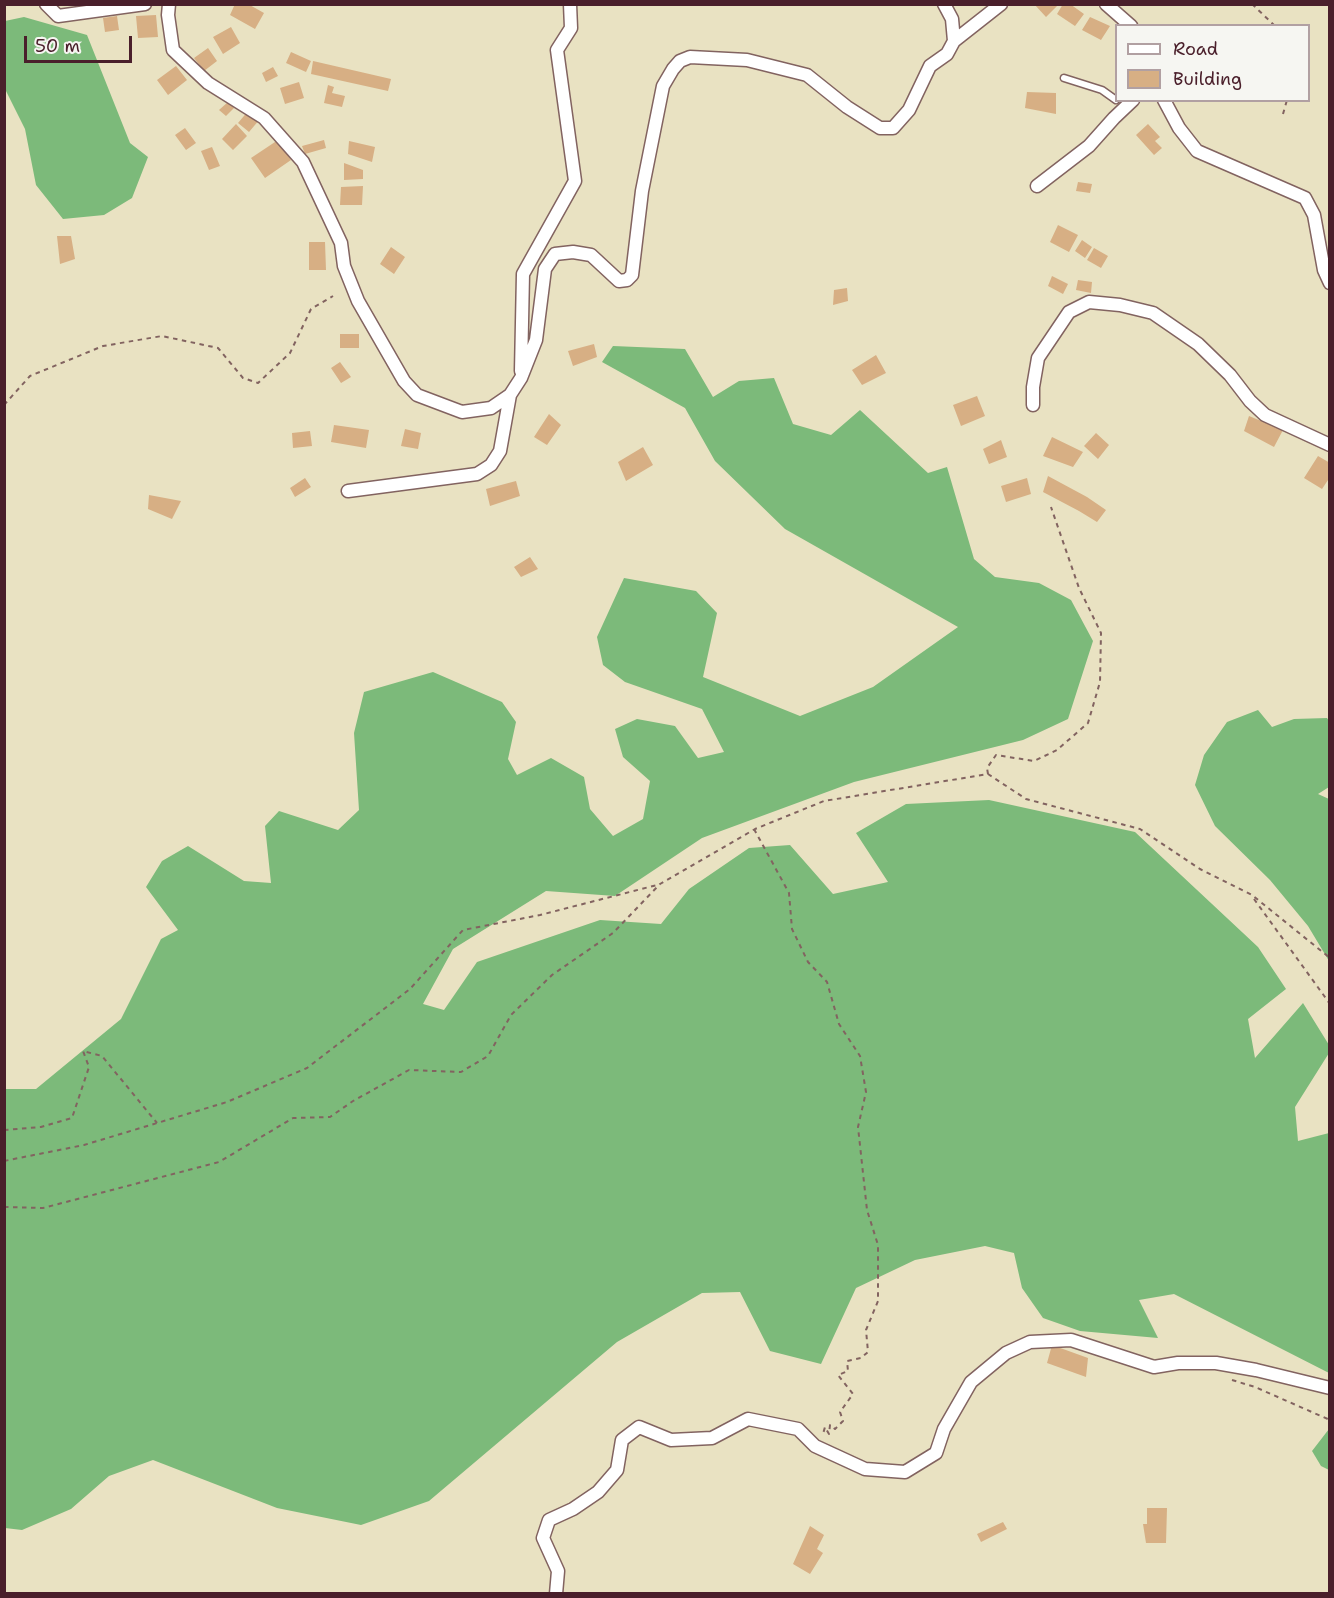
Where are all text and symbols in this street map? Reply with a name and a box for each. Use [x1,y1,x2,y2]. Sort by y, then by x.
scale bar [27,24,135,62]
legend [1115,24,1310,102]
text: 50 m [35,34,80,58]
text: Road [1173,37,1218,61]
text: Building [1173,67,1242,91]

